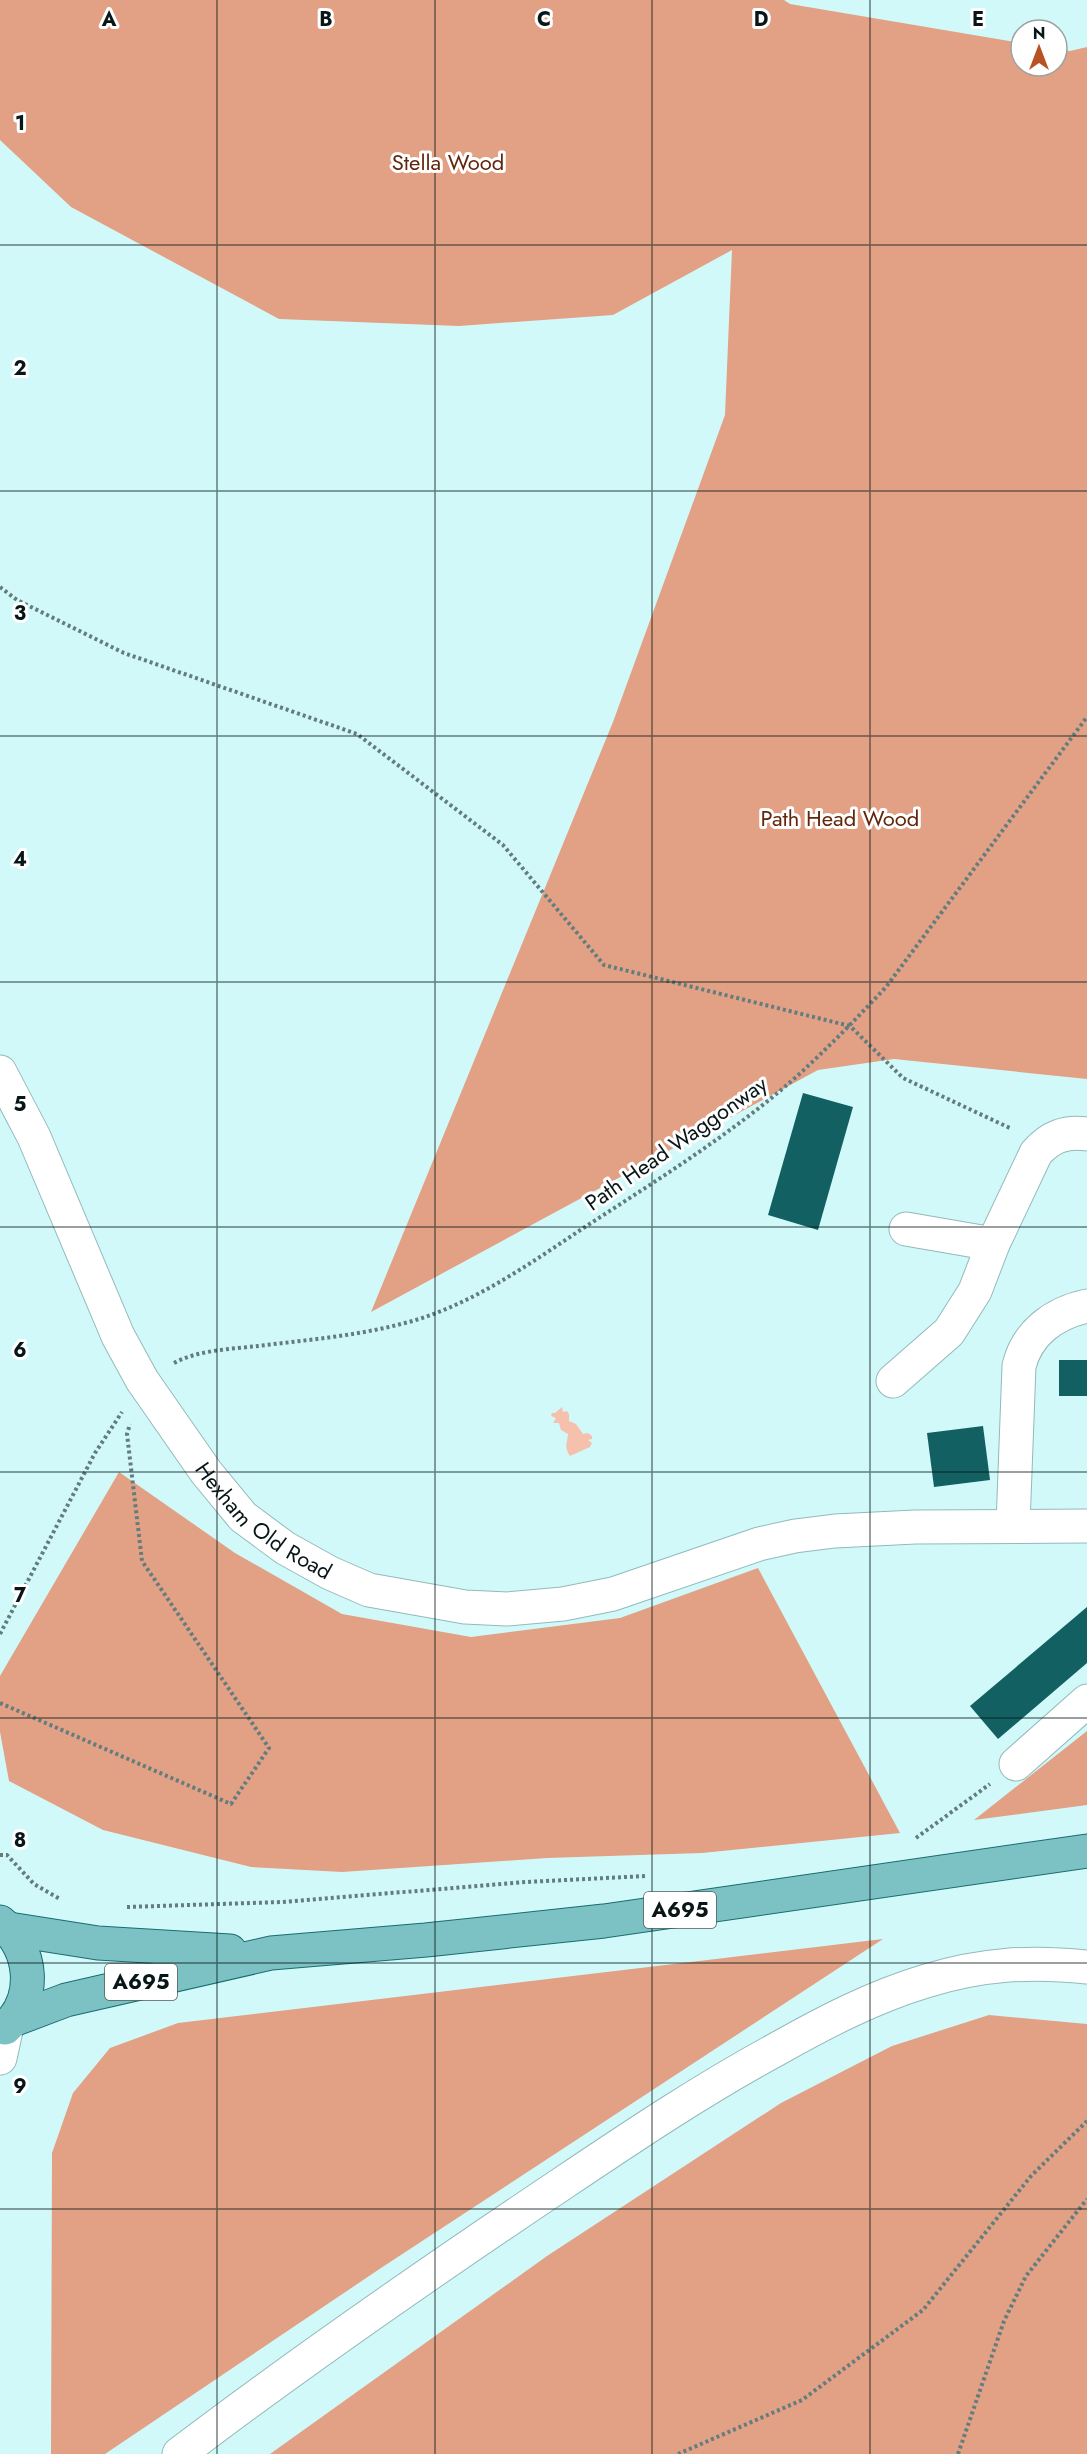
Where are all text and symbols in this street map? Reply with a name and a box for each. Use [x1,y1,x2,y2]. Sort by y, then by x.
text: A [101,5,117,34]
text: B [319,5,333,34]
text: C [537,5,551,34]
text: D [754,5,768,34]
text: E [972,5,984,34]
north arrow [1009,18,1069,78]
text: N [1033,22,1045,45]
text: 1 [15,109,25,138]
park label: Stella Wood [392,146,504,178]
text: 2 [13,354,27,383]
text: 3 [14,599,26,628]
park label: Path Head Wood [761,802,919,834]
text: 4 [13,845,27,874]
street label: Path Head Waggonway [578,1068,774,1218]
text: 5 [14,1090,27,1119]
text: 6 [13,1336,27,1365]
street label: Hexham Old Road [188,1455,338,1587]
text: 7 [14,1581,27,1610]
text: 8 [14,1826,26,1855]
road number: A695 [644,1892,716,1928]
road number: A695 [105,1964,177,2000]
text: 9 [13,2072,27,2101]

